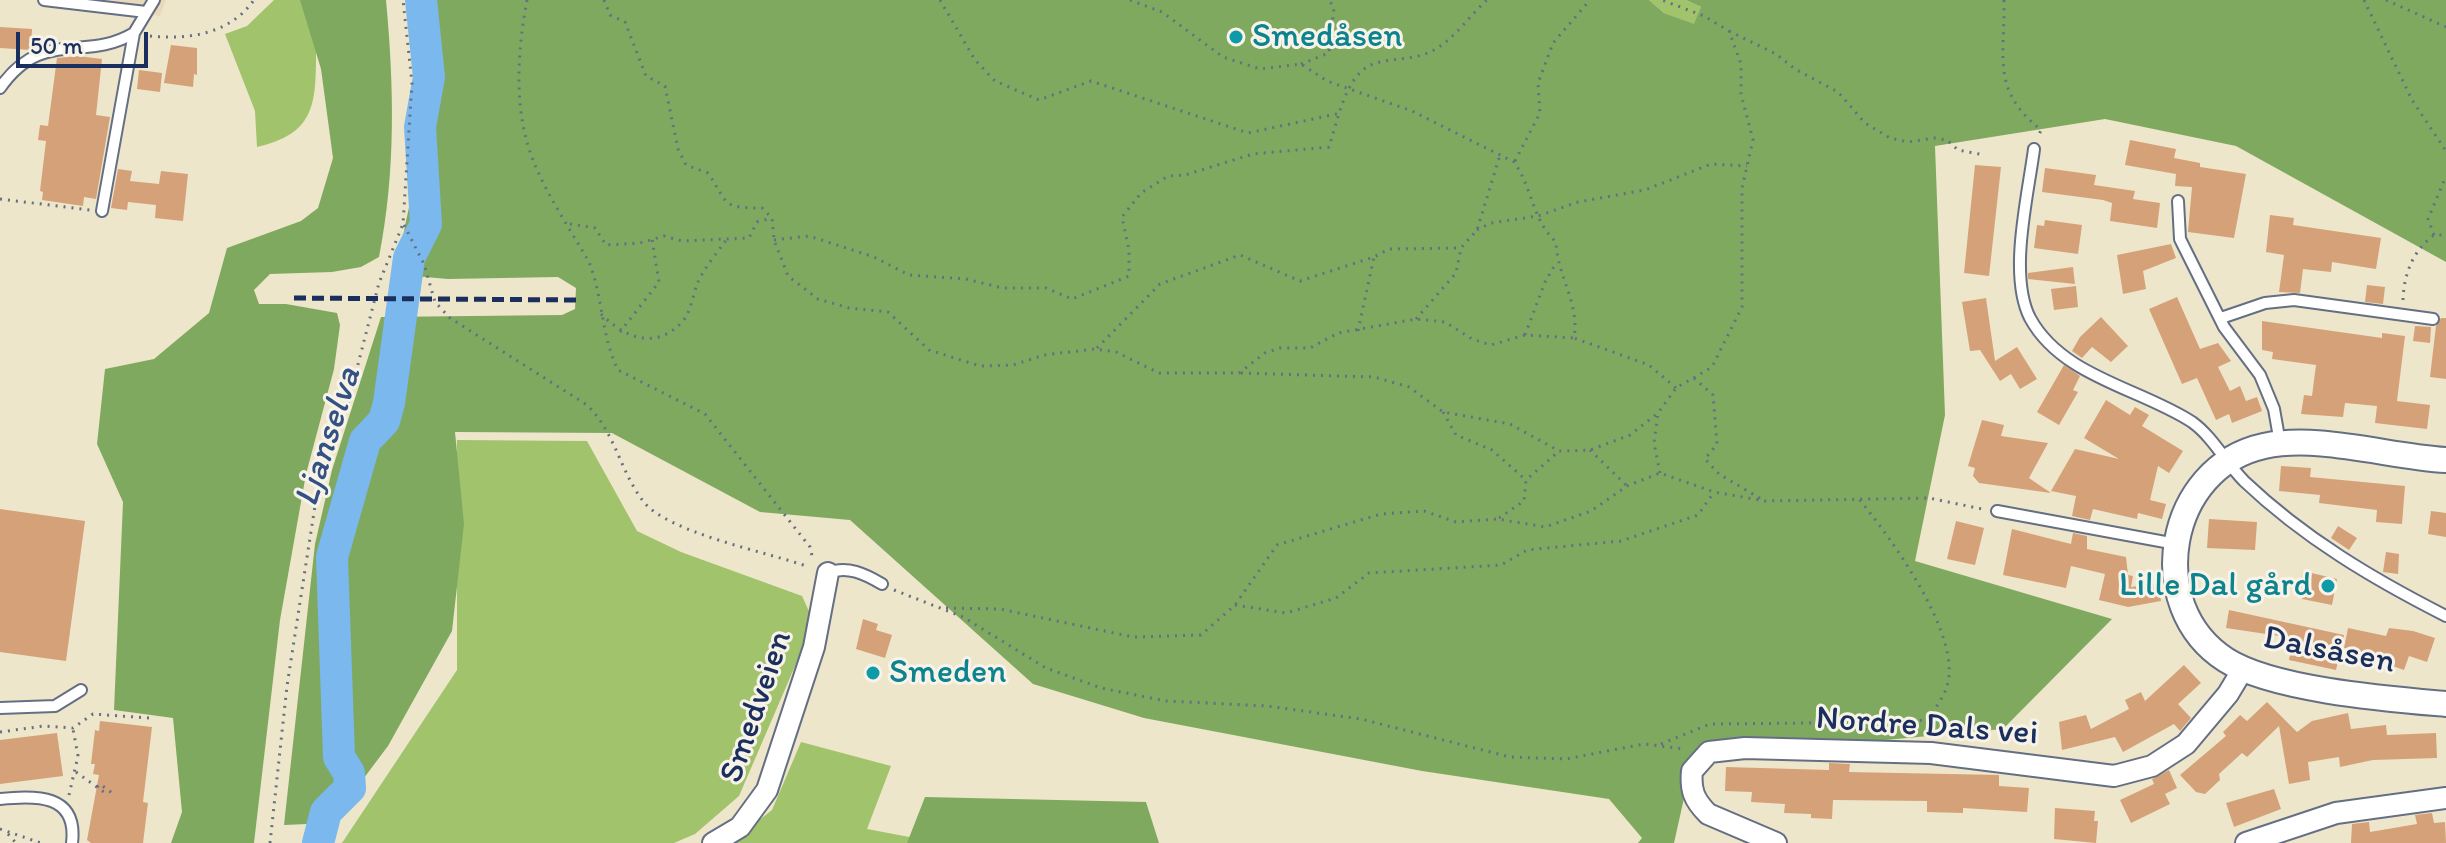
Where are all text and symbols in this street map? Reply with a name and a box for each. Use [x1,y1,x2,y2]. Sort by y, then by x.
scale bar [20,16,152,66]
place label: Smedåsen [1252,17,1402,57]
marker: Smedåsen [1227,28,1245,46]
text: 50 m [30,31,83,60]
water label: Ljanselva [286,362,372,512]
place label: Lille Dal gård [2119,566,2312,606]
marker: Lille Dal gård [2319,577,2337,595]
street label: Dalsåsen [2260,618,2398,684]
street label: Smedveien [712,626,802,788]
place label: Smeden [889,653,1007,693]
marker: Smeden [864,664,882,682]
street label: Nordre Dals vei [1815,699,2039,755]

